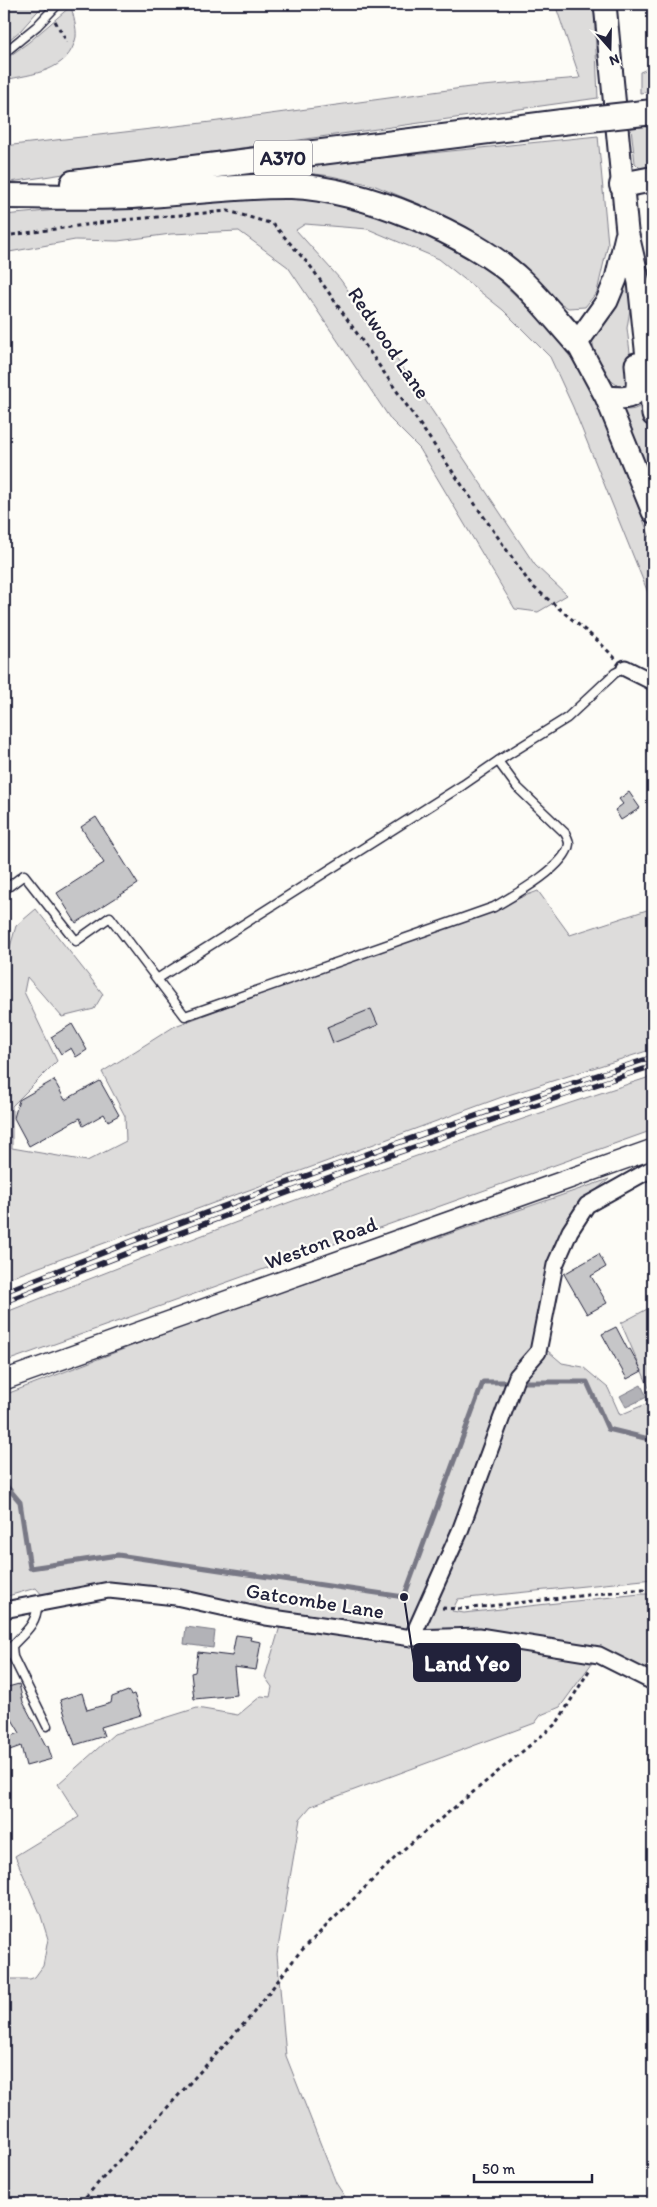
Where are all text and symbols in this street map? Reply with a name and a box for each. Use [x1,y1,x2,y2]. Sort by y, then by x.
north arrow [584,22,634,72]
text: N [607,50,622,69]
road number: A370 [254,140,312,176]
street label: Redwood Lane [343,282,436,403]
street label: Weston Road [261,1211,381,1274]
street label: Gatcombe Lane [244,1577,386,1624]
callout: Land Yeo [414,1644,520,1681]
text: Land Yeo [424,1650,510,1677]
scale bar [474,2152,592,2184]
text: 50 m [482,2160,515,2178]

